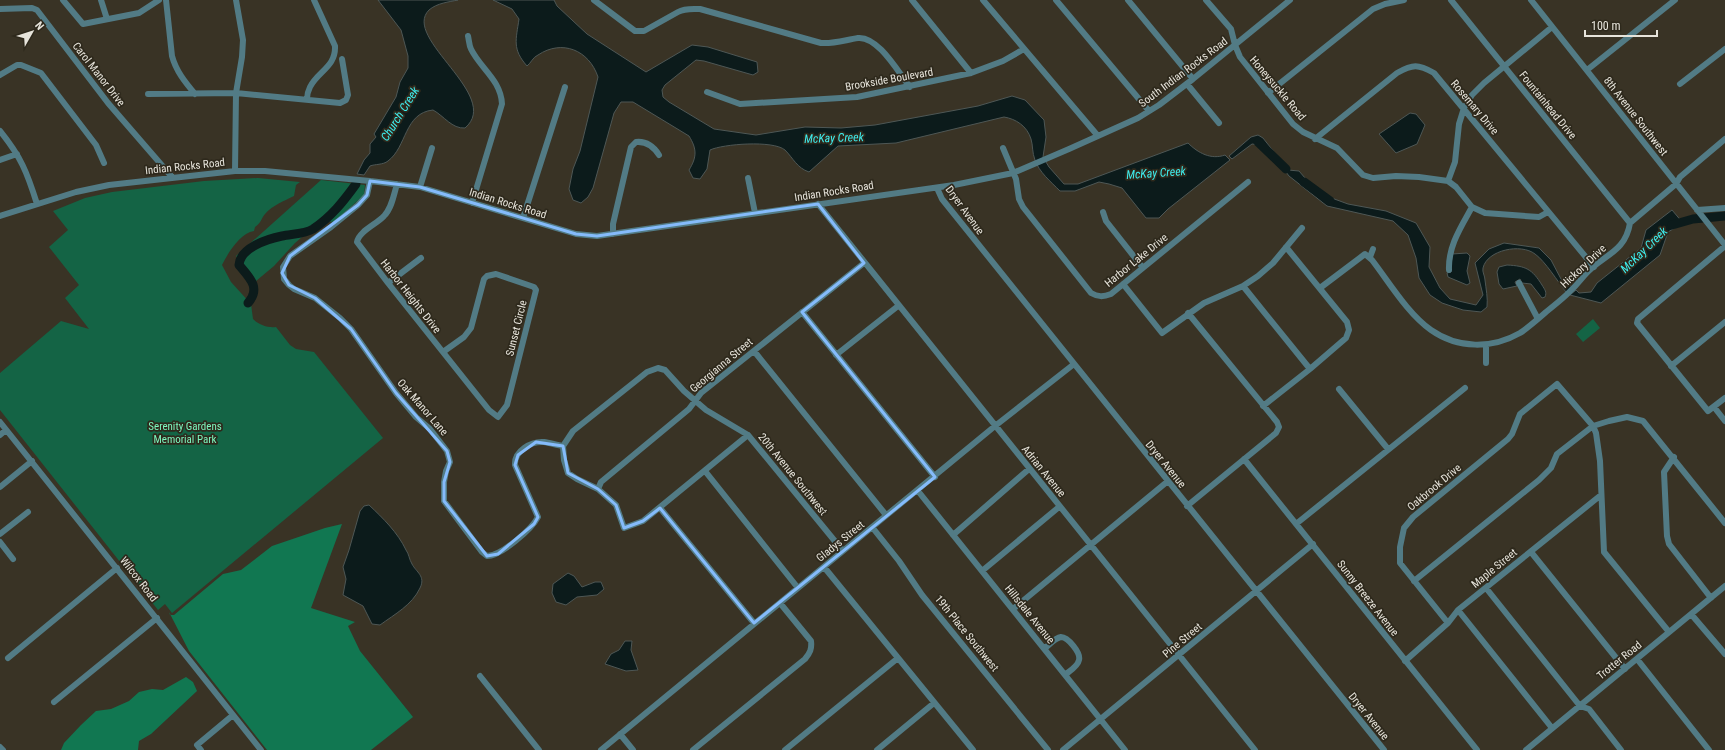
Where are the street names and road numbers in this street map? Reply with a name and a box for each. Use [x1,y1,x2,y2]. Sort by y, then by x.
street label: South Indian Rocks Road [1136,35,1230,110]
street label: Carol Manor Drive [70,40,128,109]
street label: Honeysuckle Road [1247,53,1308,123]
street label: Brookside Boulevard [844,65,934,94]
street label: Fountainhead Drive [1516,69,1579,142]
street label: 8th Avenue Southwest [1601,74,1670,158]
street label: Rosemary Drive [1448,77,1501,137]
street label: Indian Rocks Road [144,156,226,177]
street label: Indian Rocks Road [793,179,875,204]
street label: Dryer Avenue [943,183,987,237]
street label: Indian Rocks Road [468,186,548,221]
street label: Harbor Lake Drive [1102,231,1170,290]
street label: Hickory Drive [1558,242,1609,291]
street label: Harbor Heights Drive [378,257,444,336]
street label: Sunset Circle [503,299,530,357]
street label: Georgianna Street [687,335,755,395]
street label: Oak Manor Lane [395,376,451,438]
street label: 20th Avenue Southwest [756,431,830,518]
street label: Dryer Avenue [1143,438,1189,491]
street label: Adrian Avenue [1019,443,1068,500]
street label: Oakbrook Drive [1405,461,1464,514]
street label: Gladys Street [814,518,867,565]
street label: Maple Street [1469,546,1520,591]
street label: Wilcox Road [117,554,160,604]
street label: Sunny Breeze Avenue [1334,558,1401,639]
street label: Hillsdale Avenue [1002,582,1057,646]
street label: 19th Place Southwest [932,593,1001,674]
street label: Pine Street [1160,620,1205,661]
street label: Trotter Road [1594,638,1644,682]
street label: Dryer Avenue [1346,690,1392,743]

